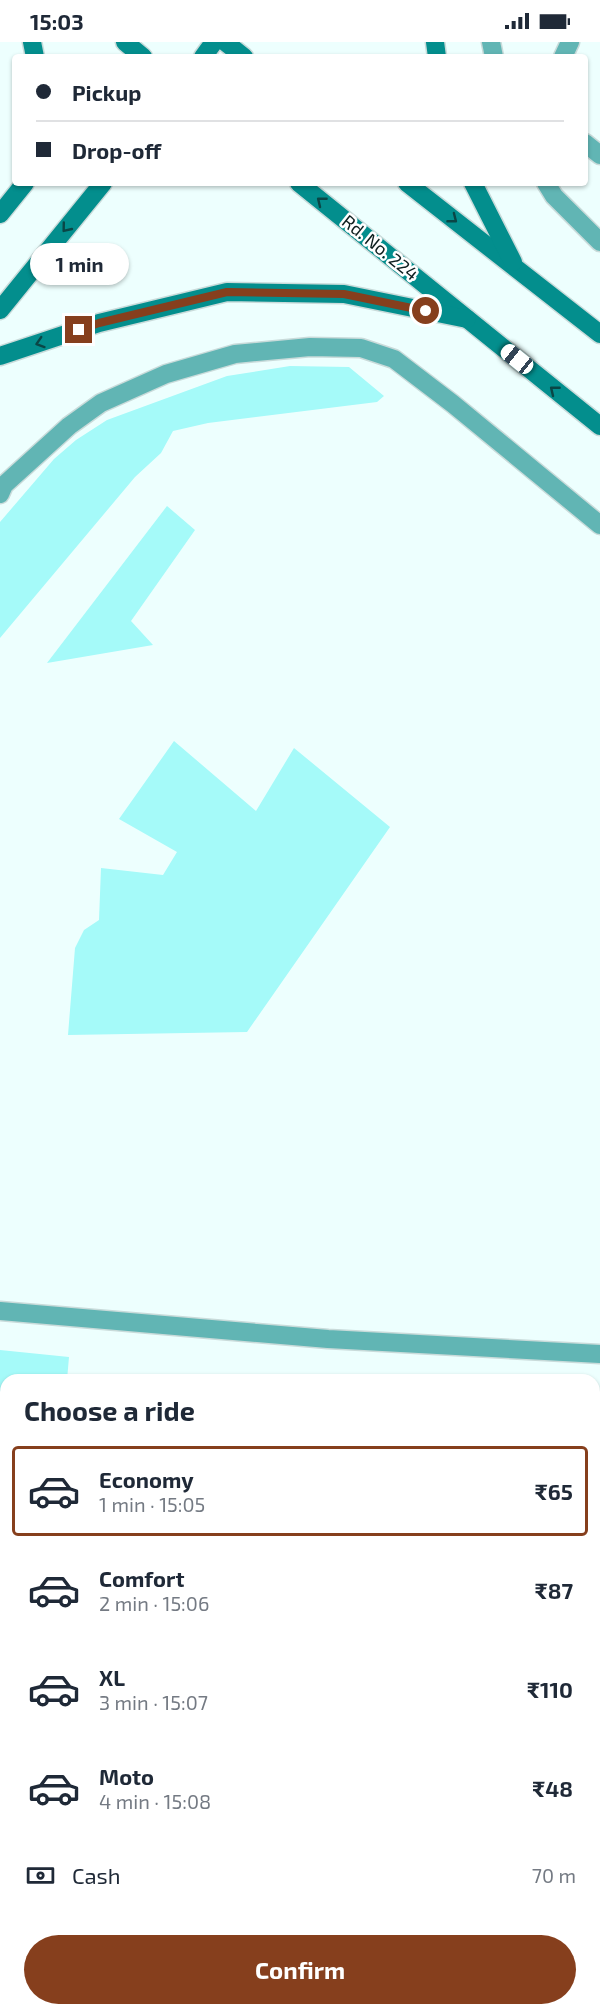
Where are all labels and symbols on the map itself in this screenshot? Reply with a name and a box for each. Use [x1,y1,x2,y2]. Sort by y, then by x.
one-way arrow [317,197,328,208]
street label: Rd. No. 224 [338,210,423,285]
one-way arrow [446,211,457,222]
one-way arrow [63,222,74,233]
callout: 1 min [29,243,128,285]
route start [412,297,439,324]
route end [65,316,92,343]
one-way arrow [35,336,46,348]
car [497,341,537,377]
one-way arrow [550,386,561,397]

